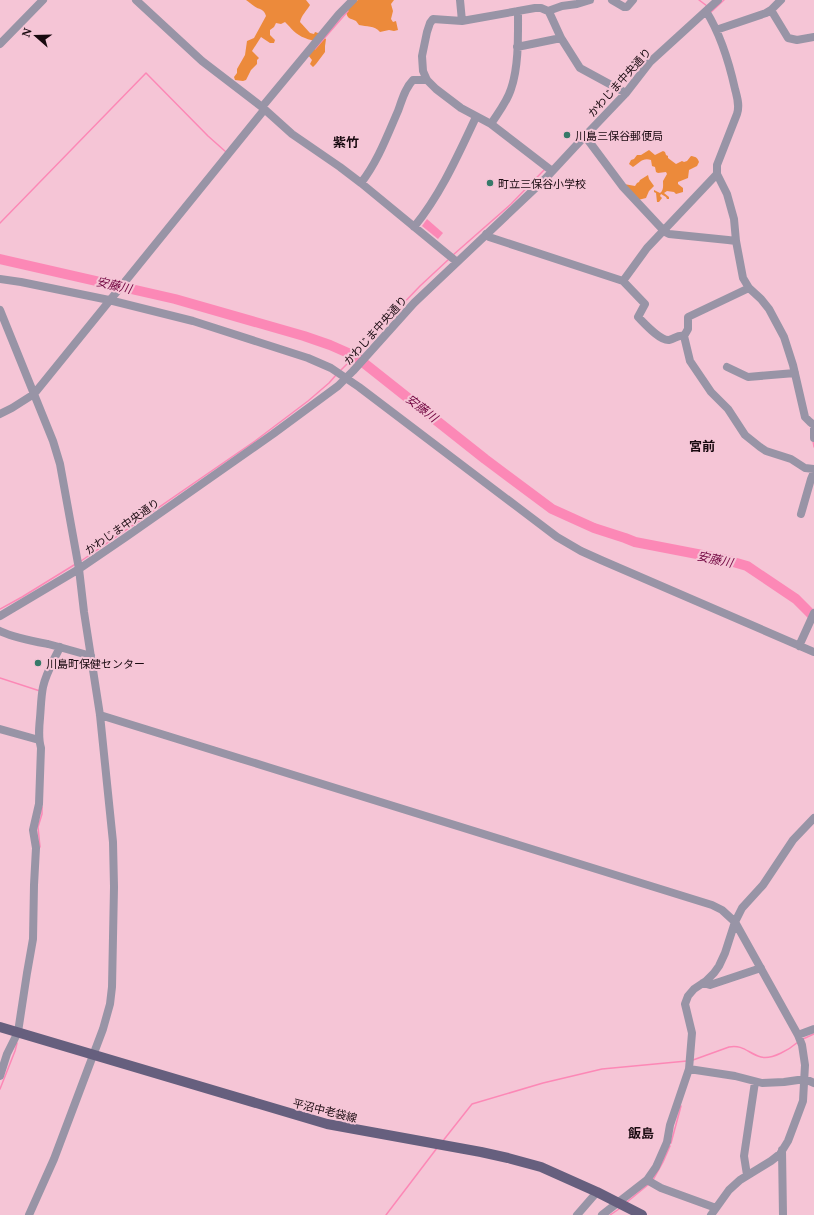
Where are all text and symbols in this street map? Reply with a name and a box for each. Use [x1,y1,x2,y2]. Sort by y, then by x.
north arrow [16,16,56,56]
text: N [18,25,35,39]
street label: かわじま中央通り [584,44,654,120]
place label: 川島三保谷郵便局 [575,128,663,143]
marker: 川島三保谷郵便局 [562,130,572,140]
district label: 紫竹 [333,133,359,151]
place label: 町立三保谷小学校 [498,176,586,191]
marker: 町立三保谷小学校 [485,178,495,188]
water label: 安藤川 [95,273,135,298]
street label: かわじま中央通り [340,292,410,368]
water label: 安藤川 [403,390,443,427]
district label: 宮前 [689,437,715,455]
street label: かわじま中央通り [82,495,162,557]
water label: 安藤川 [696,547,736,571]
place label: 川島町保健センター [46,656,145,671]
marker: 川島町保健センター [33,658,43,668]
street label: 平沼中老袋線 [291,1095,359,1125]
district label: 飯島 [628,1124,654,1142]

